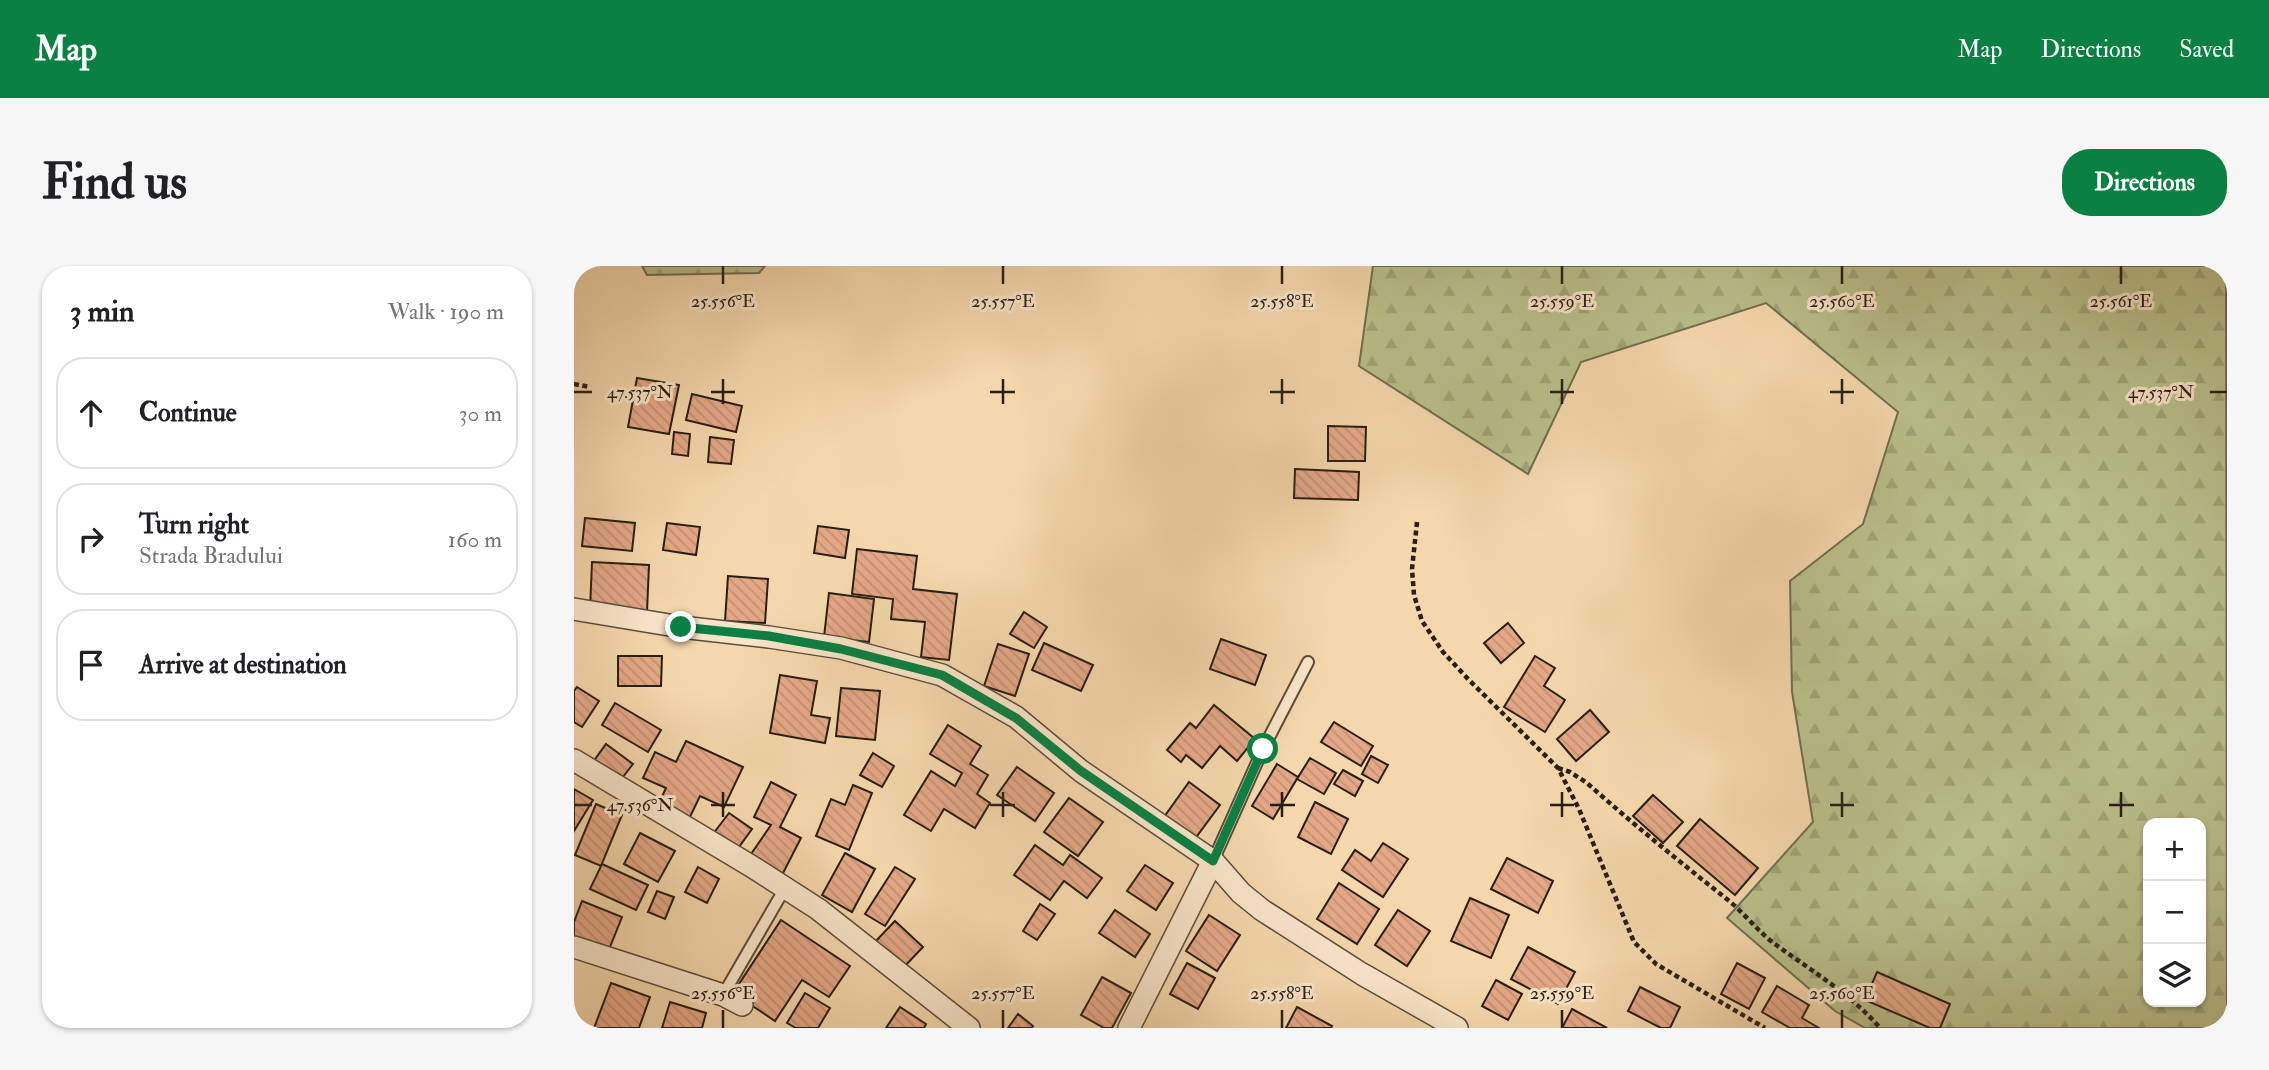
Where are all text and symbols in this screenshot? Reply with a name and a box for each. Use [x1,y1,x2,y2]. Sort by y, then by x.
text: Map [35,29,97,70]
text: Map [1957,34,2002,65]
text: Directions [2040,34,2141,65]
text: Saved [2179,34,2234,65]
button: Directions [2062,149,2227,216]
text: Find us [42,152,187,213]
text: 25.556°E [691,290,755,313]
text: 25.557°E [971,290,1035,313]
text: 25.558°E [1250,290,1314,313]
text: 25.559°E [1530,290,1594,313]
text: 25.560°E [1809,290,1875,313]
text: 25.561°E [2090,290,2152,313]
text: 3 min [70,293,135,330]
text: Walk · 190 m [388,297,504,326]
text: 47.537°N [607,381,673,404]
text: 47.537°N [2128,381,2194,404]
icon: ahead [72,394,110,432]
text: Continue [139,397,237,429]
text: 30 m [459,399,502,428]
text: Turn right [139,509,249,541]
icon: right [72,520,110,558]
text: 160 m [448,525,502,554]
text: Strada Bradului [139,541,283,570]
route end [665,611,696,642]
icon: arrive [72,646,110,684]
text: Arrive at destination [139,649,347,681]
route start [1247,733,1278,764]
text: 47.536°N [607,794,673,817]
map controls [2143,818,2206,1007]
button: + [2143,818,2206,881]
button: − [2143,881,2206,944]
button: layers [2143,944,2206,1007]
text: 25.556°E [691,982,755,1005]
text: 25.557°E [971,982,1035,1005]
text: 25.558°E [1250,982,1314,1005]
text: 25.559°E [1530,982,1594,1005]
text: 25.560°E [1809,982,1875,1005]

